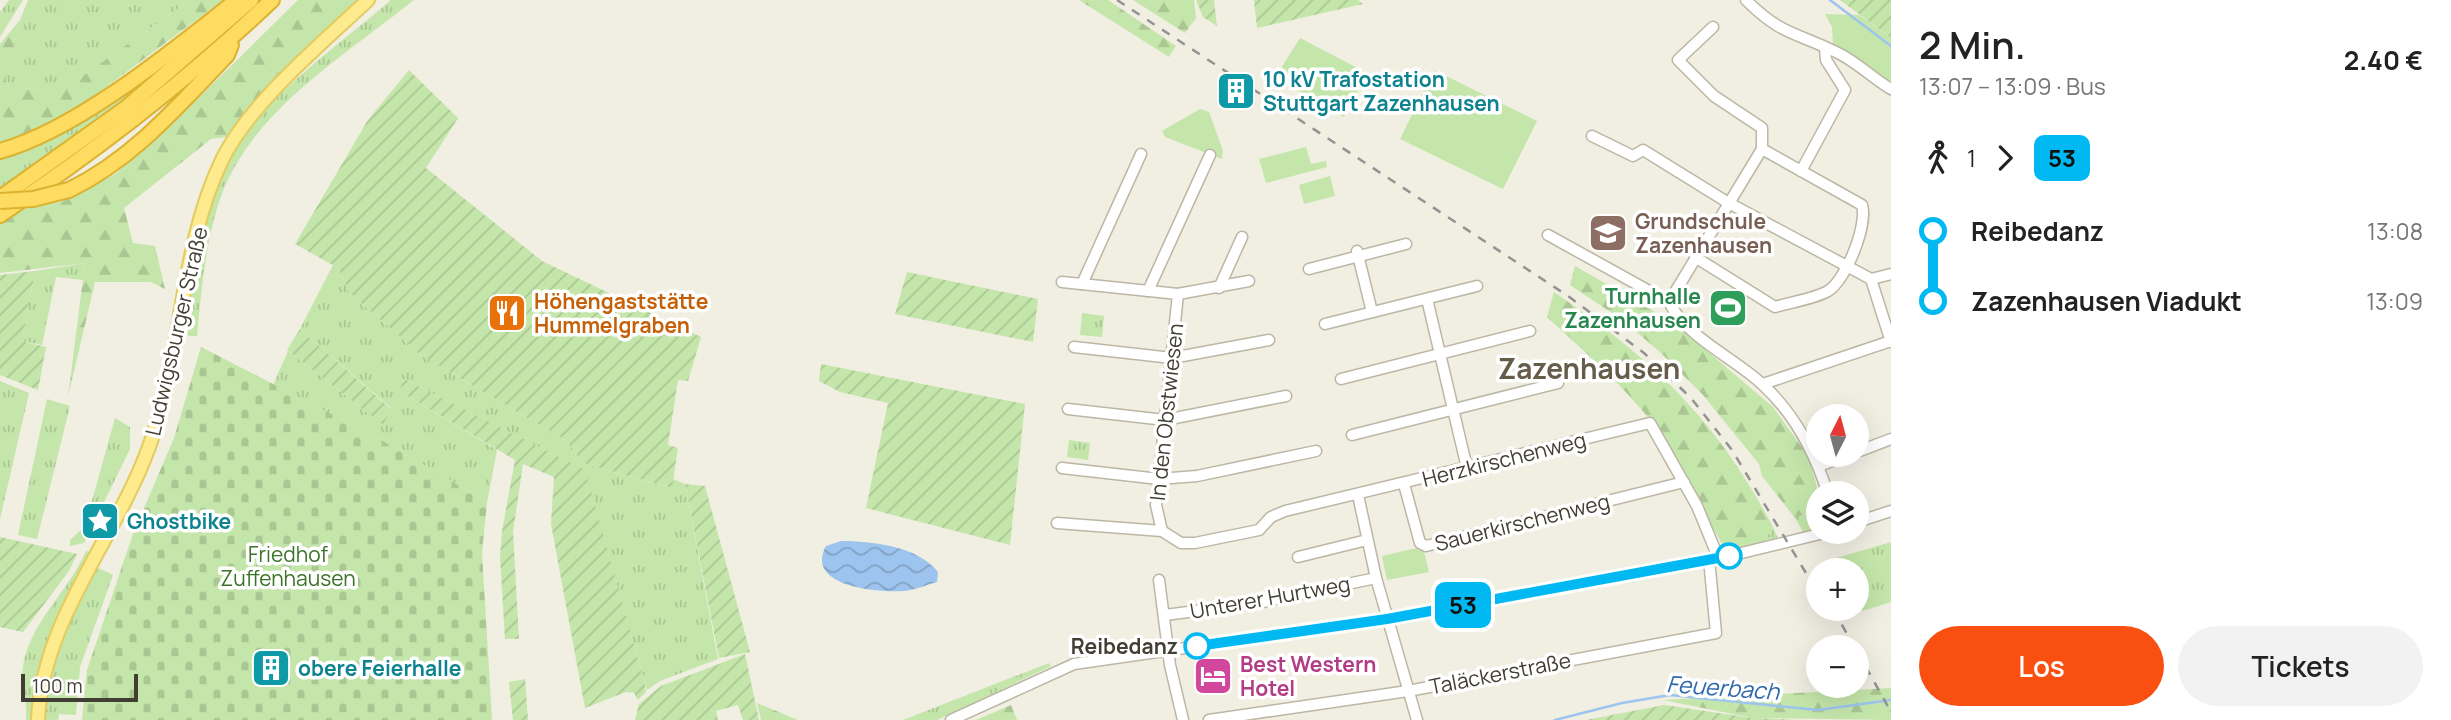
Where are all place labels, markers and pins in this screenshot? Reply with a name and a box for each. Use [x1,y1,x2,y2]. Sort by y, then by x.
place label: 10 kV Trafostation Stuttgart Zazenhausen [1263,65,1500,117]
building icon: 10 kV Trafostation Stuttgart Zazenhausen [1215,70,1257,112]
place label: Grundschule Zazenhausen [1635,207,1772,259]
school or university icon: Grundschule Zazenhausen [1587,212,1629,254]
place label: Turnhalle Zazenhausen [1564,282,1701,334]
place label: Höhengaststätte Hummelgraben [534,287,708,339]
sports icon: Turnhalle Zazenhausen [1707,287,1749,329]
restaurant icon: Höhengaststätte Hummelgraben [486,292,528,334]
place icon: Ghostbike [79,500,121,542]
place label: Ghostbike [127,507,231,535]
unlabelled marker [1716,543,1742,569]
place label: Reibedanz [1071,632,1178,660]
marker: Reibedanz [1184,633,1210,659]
building icon: obere Feierhalle [250,647,292,689]
place label: Best Western Hotel [1240,650,1376,702]
place label: obere Feierhalle [298,654,461,682]
hotel icon: Best Western Hotel [1192,655,1234,697]

